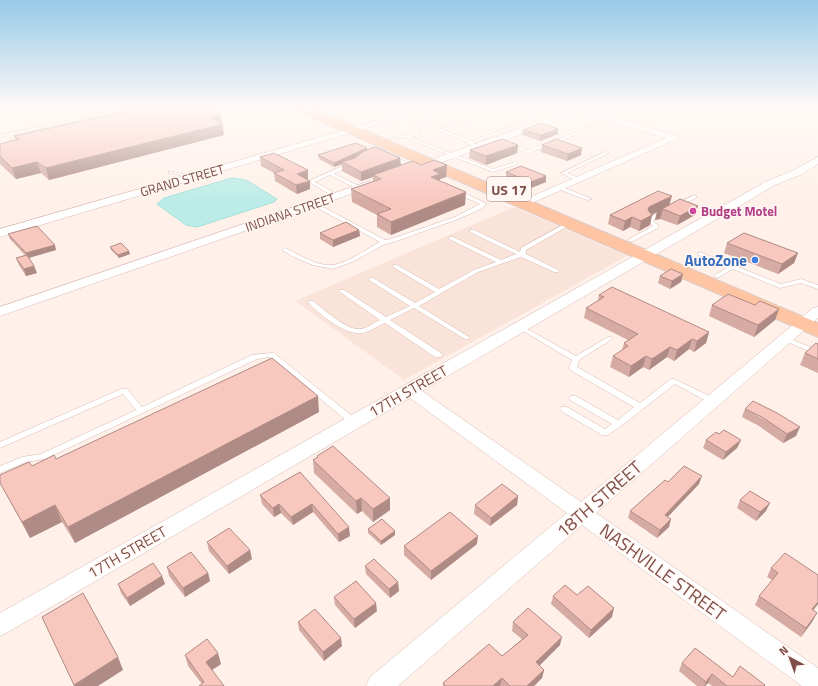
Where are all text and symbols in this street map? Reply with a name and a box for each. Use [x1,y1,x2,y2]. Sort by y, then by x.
street label: GRAND STREET [138,158,227,202]
road number: US 17 [487,177,531,201]
street label: INDIANA STREET [242,187,338,237]
place label: Budget Motel [701,201,777,221]
marker: Budget Motel [688,206,698,216]
place label: AutoZone [685,249,747,272]
marker: AutoZone [750,255,760,265]
street label: 17TH STREET [364,359,452,423]
street label: 18TH STREET [550,454,648,544]
street label: NASHVILLE STREET [594,517,732,627]
street label: 17TH STREET [83,520,171,584]
north arrow [770,638,810,678]
text: N [775,642,792,659]

